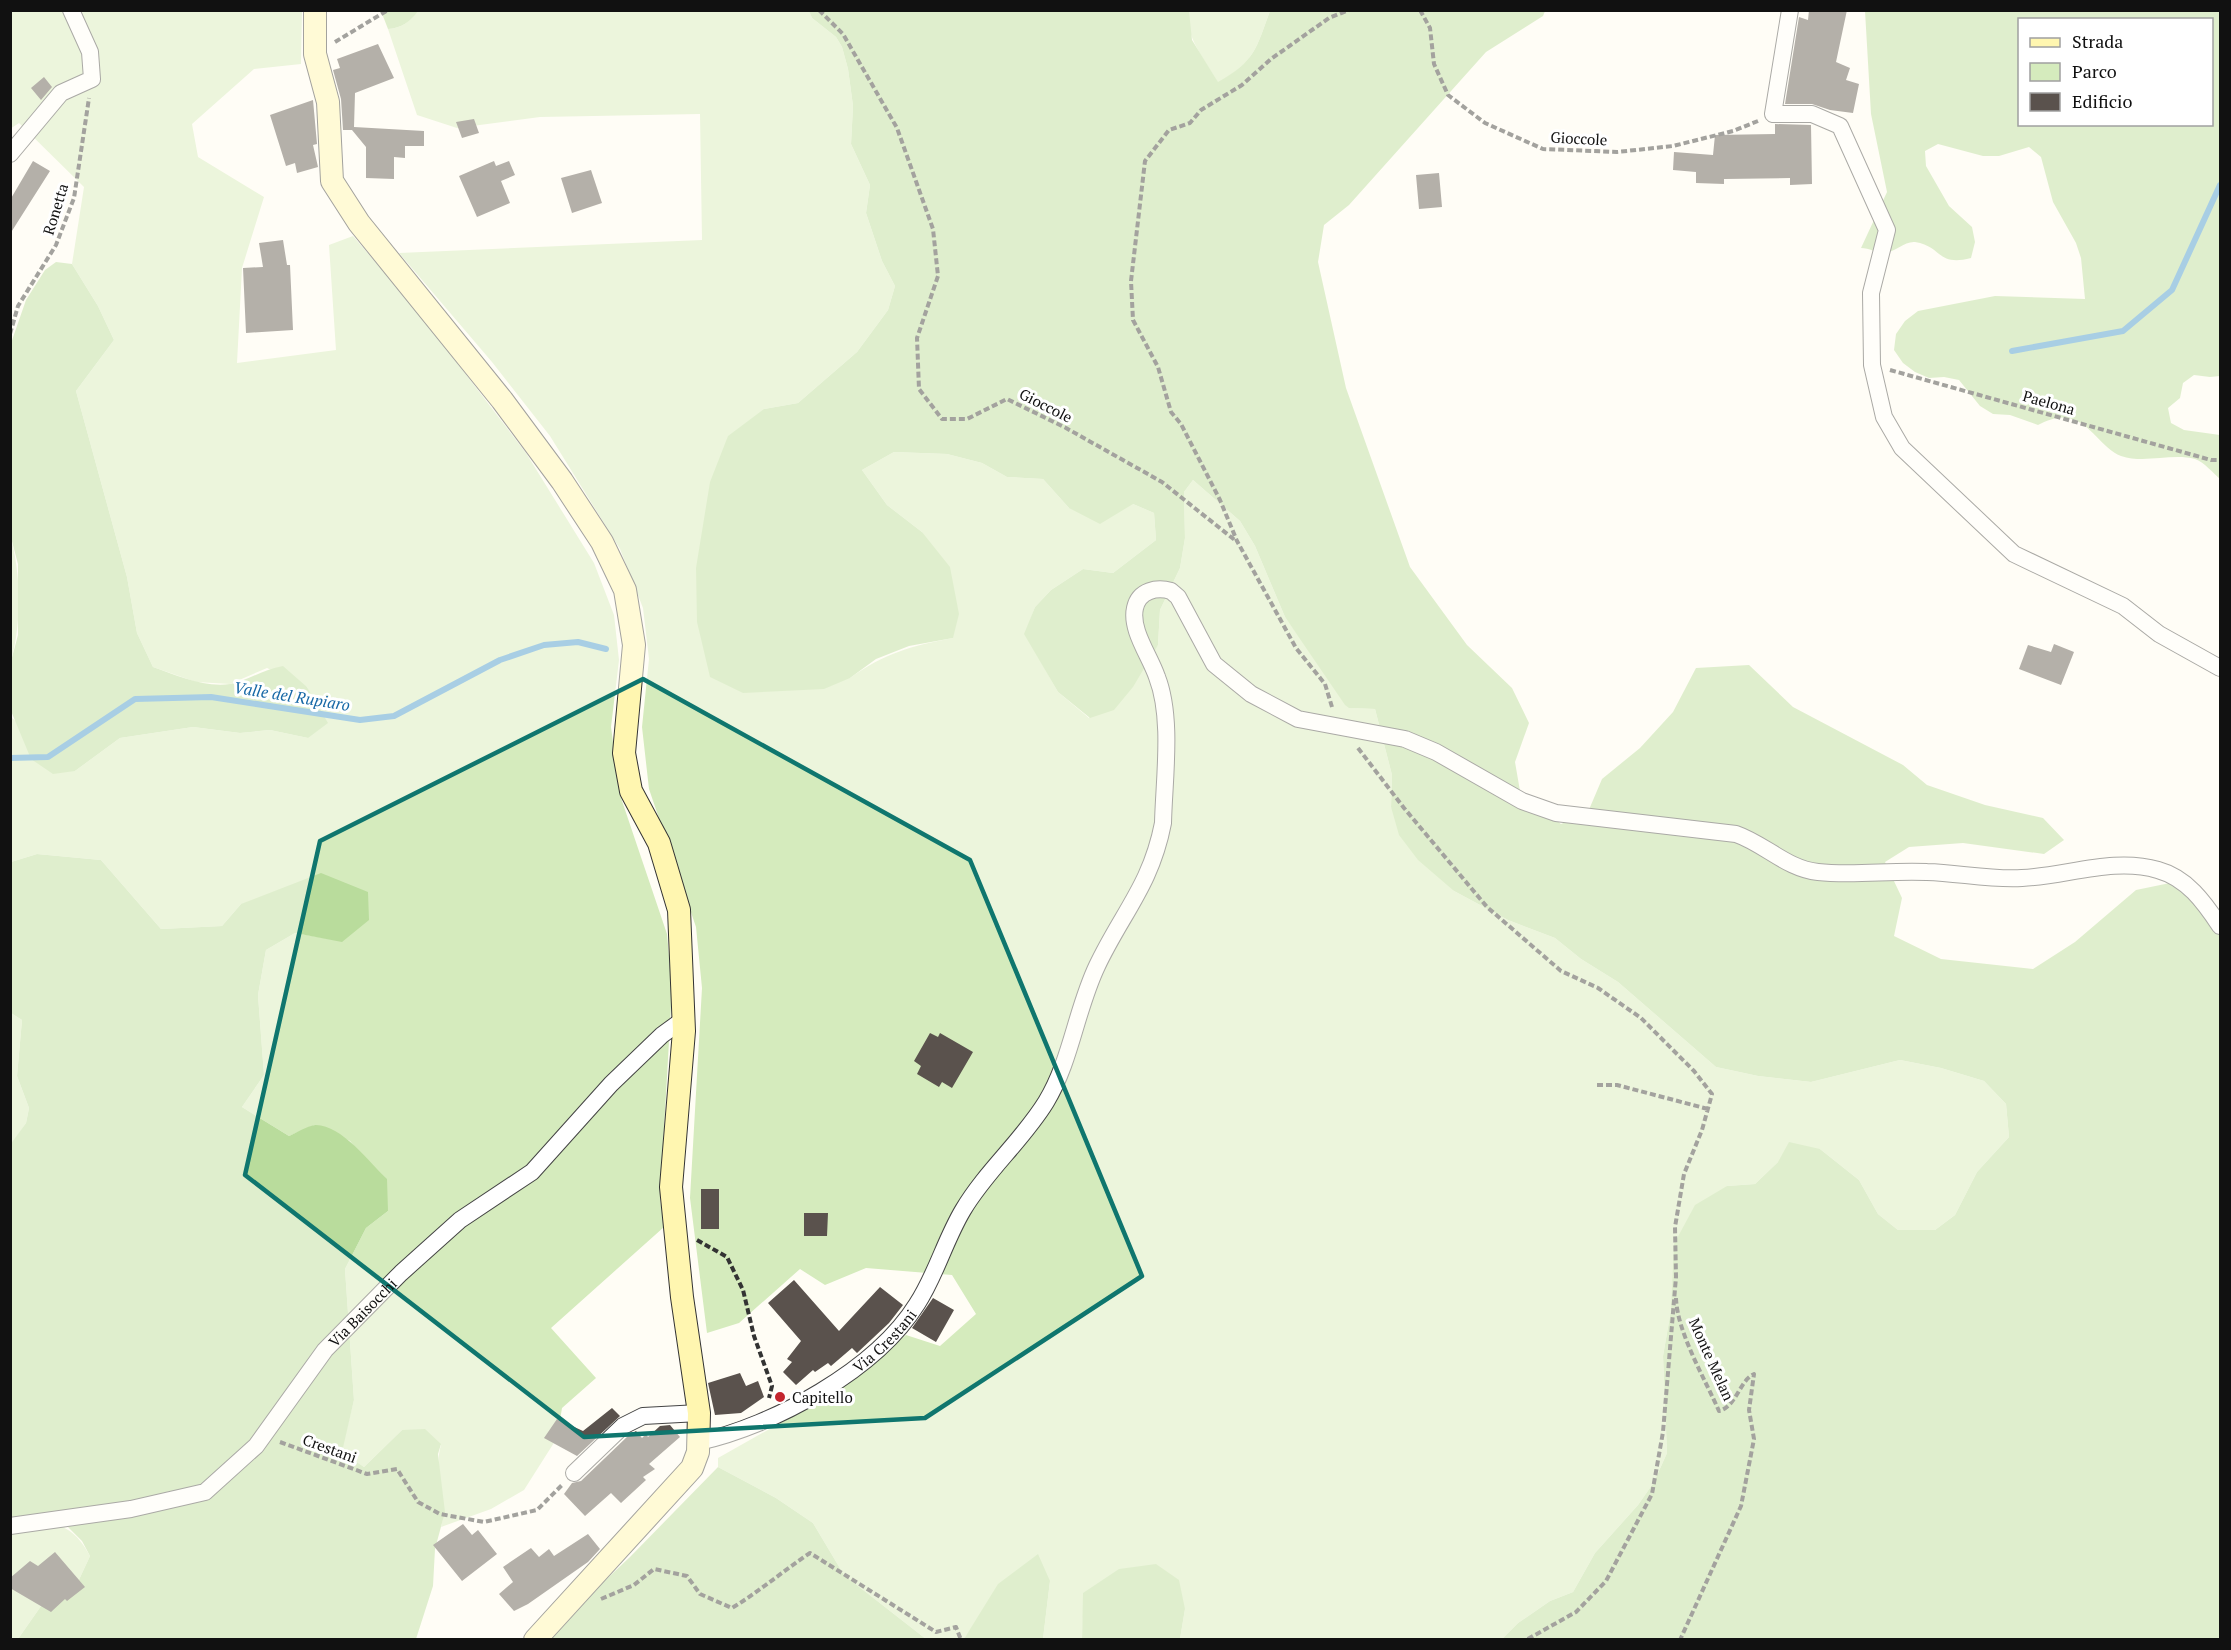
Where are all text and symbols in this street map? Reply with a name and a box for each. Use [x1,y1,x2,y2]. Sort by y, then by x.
legend [2018,18,2213,126]
text: Strada [2072,29,2123,53]
text: Parco [2072,59,2117,83]
text: Edificio [2072,89,2132,113]
street label: Gioccole [1550,127,1608,149]
street label: Ronetta [38,180,72,237]
street label: Gioccole [1016,383,1076,427]
street label: Paelona [2021,385,2078,419]
water label: Valle del Rupiaro [232,676,352,716]
street label: Via Baisocchi [324,1274,401,1351]
street label: Via Crestani [848,1305,921,1377]
street label: Monte Melan [1685,1314,1739,1404]
place label: Capitello [792,1387,853,1407]
marker: Capitello [773,1390,787,1404]
street label: Crestani [300,1429,360,1467]

